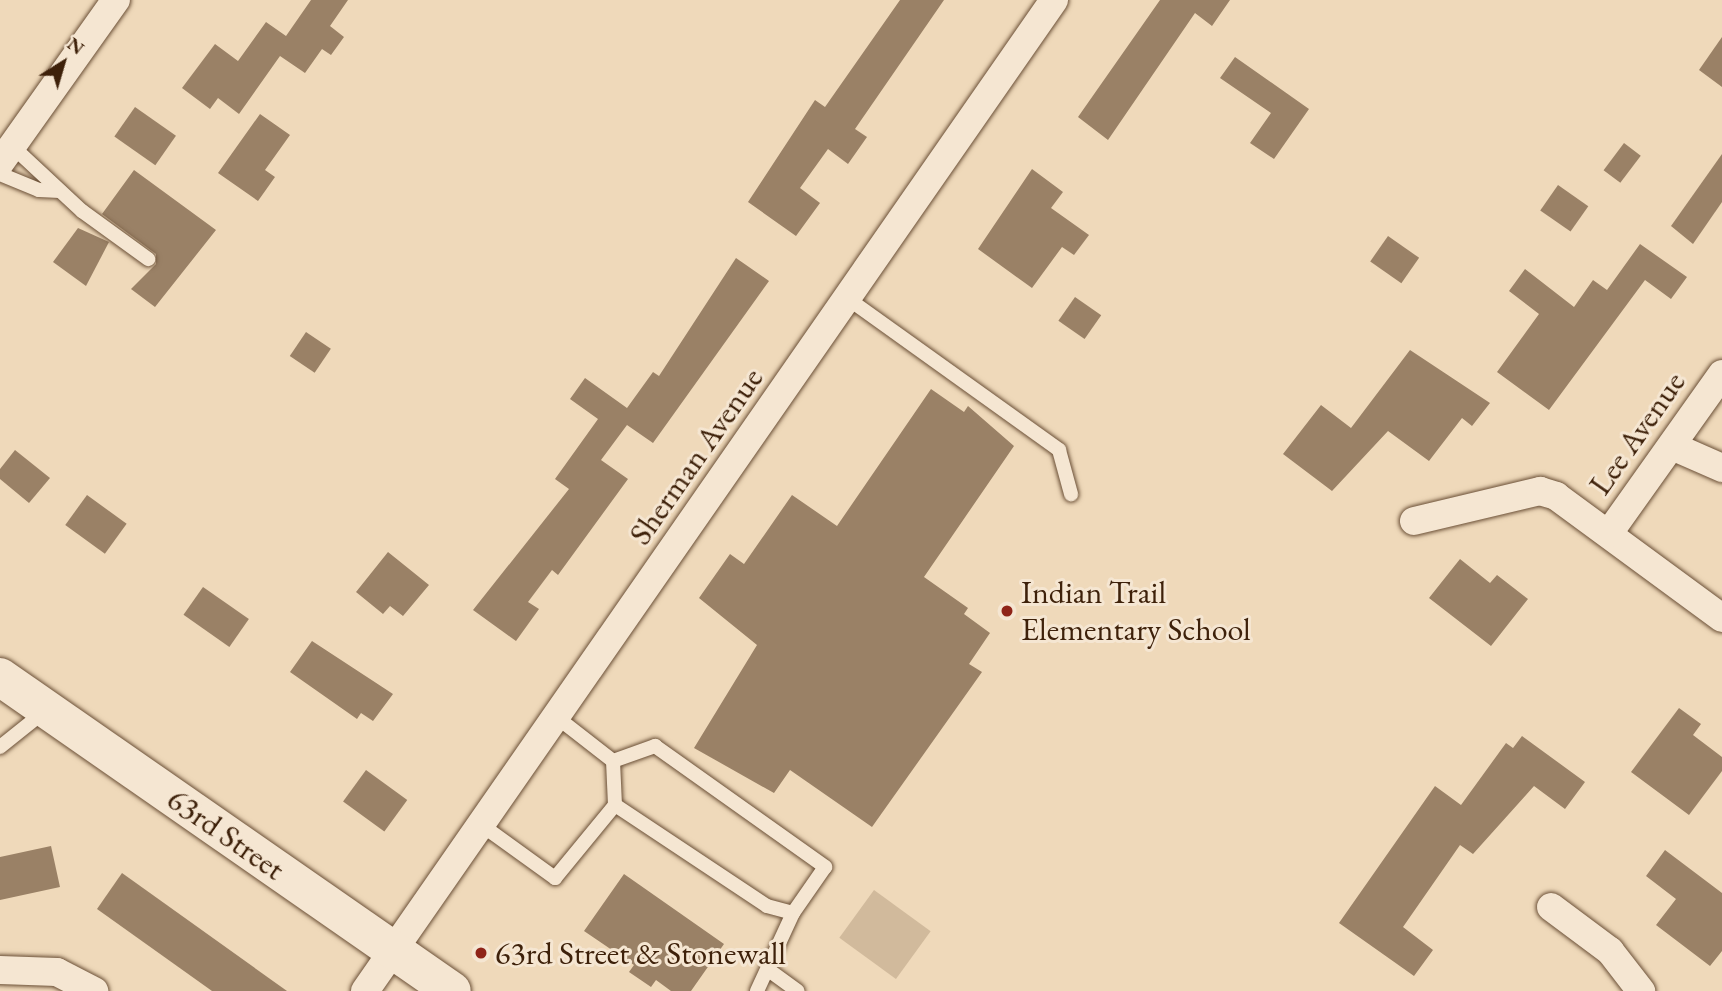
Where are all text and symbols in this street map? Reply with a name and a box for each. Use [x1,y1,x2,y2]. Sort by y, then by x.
north arrow [28,28,98,98]
text: N [62,31,90,60]
street label: Sherman Avenue [621,360,771,552]
street label: Lee Avenue [1581,364,1693,502]
place label: Indian Trail Elementary School [1021,574,1251,649]
marker: Indian Trail Elementary School [999,603,1015,619]
street label: 63rd Street [160,780,292,888]
place label: 63rd Street & Stonewall [495,934,786,972]
marker: 63rd Street & Stonewall [473,945,489,961]

